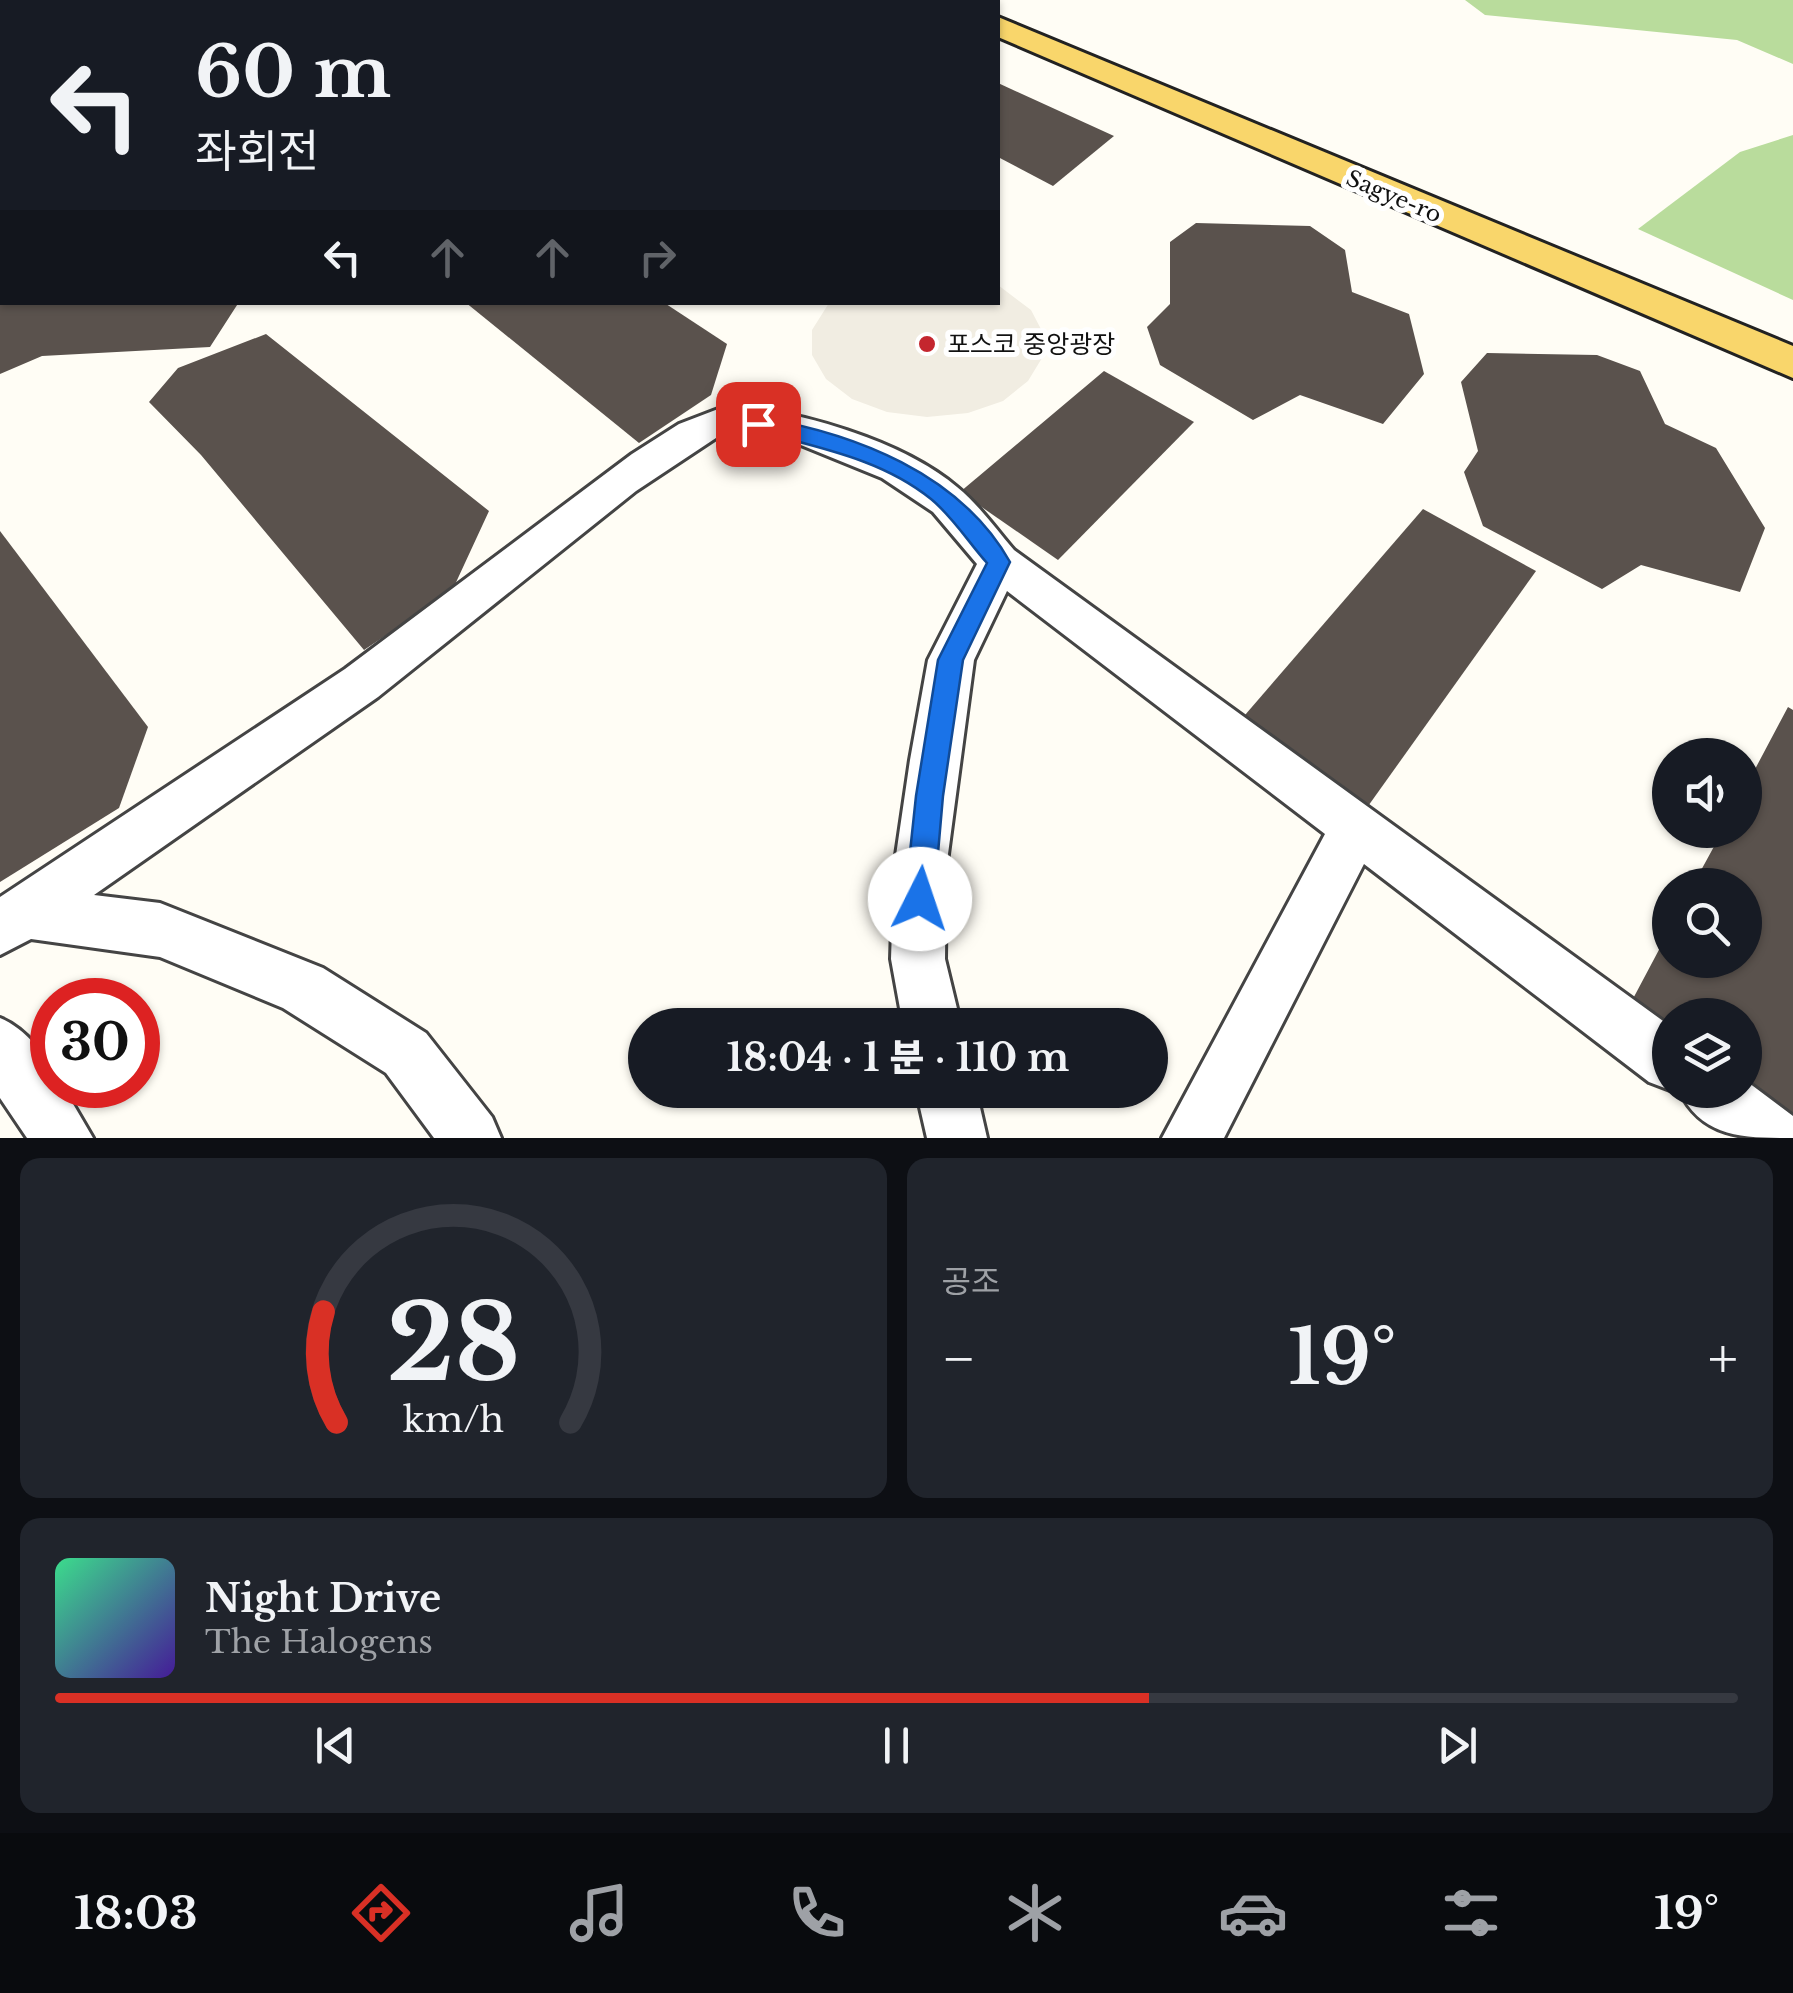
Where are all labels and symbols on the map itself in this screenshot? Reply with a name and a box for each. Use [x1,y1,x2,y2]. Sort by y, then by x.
street label: Sagye-ro [1342,164,1445,229]
place label: 포스코 중앙광장 [947,329,1115,360]
marker: 포스코 중앙광장 [916,333,938,355]
pin [716,382,801,467]
position arrow [868,847,972,951]
speed limit sign: 30 [30,978,160,1108]

